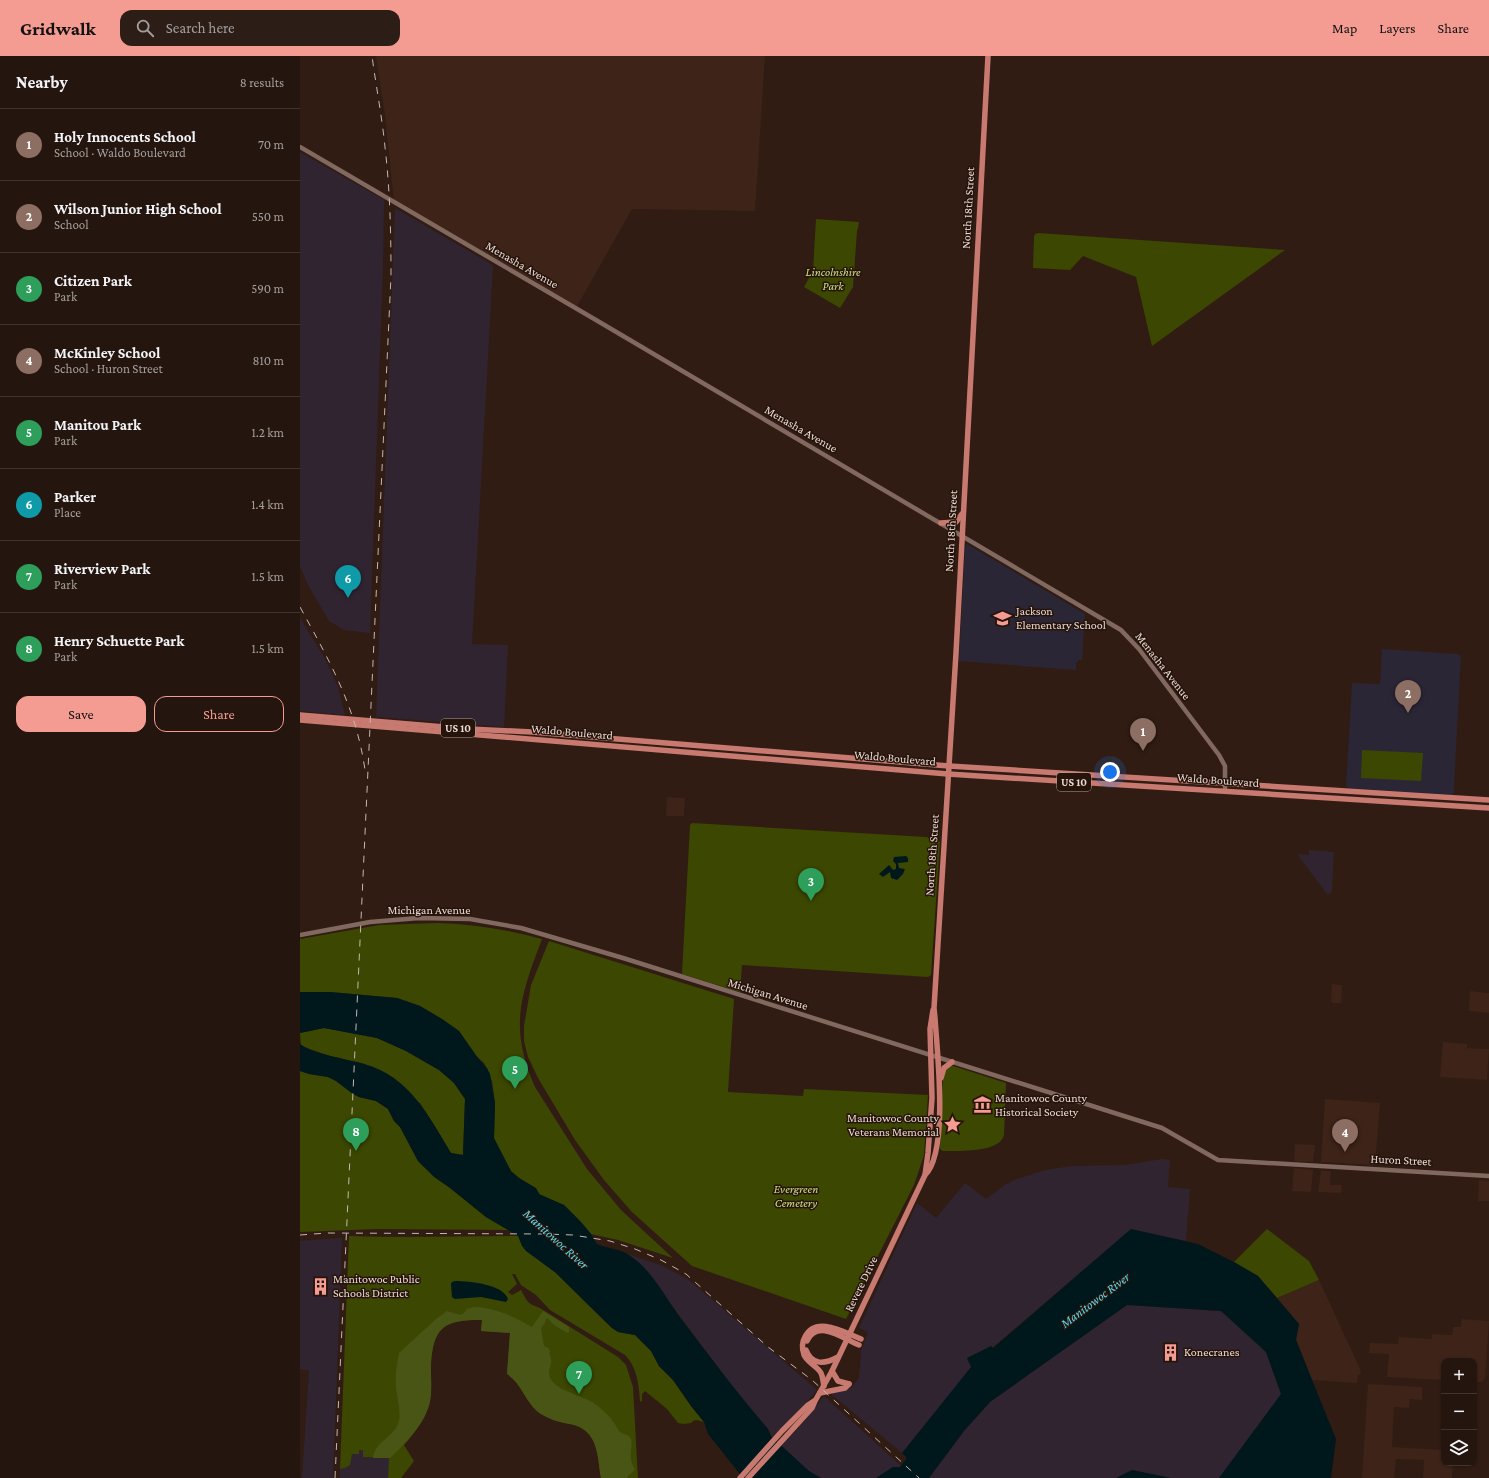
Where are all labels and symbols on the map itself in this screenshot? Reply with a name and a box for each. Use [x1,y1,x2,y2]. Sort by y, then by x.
street label: North 18th Street [959,166,977,249]
street label: Menasha Avenue [483,239,561,291]
park label: Lincolnshire Park [806,265,861,293]
street label: Menasha Avenue [762,403,840,455]
street label: North 18th Street [942,489,960,572]
pin: 6 [335,565,361,598]
place label: Jackson Elementary School [1015,604,1106,632]
school or university icon: Jackson Elementary School [993,608,1013,628]
street label: Menasha Avenue [1132,630,1194,702]
pin: 2 [1395,680,1421,713]
pin: 1 [1130,718,1156,751]
road number: US 10 [441,719,475,737]
street label: Waldo Boulevard [530,721,614,743]
street label: Waldo Boulevard [853,747,937,769]
your location [1100,762,1120,782]
street label: Waldo Boulevard [1176,770,1260,790]
road number: US 10 [1057,773,1091,791]
street label: North 18th Street [922,813,942,896]
pin: 3 [798,868,824,901]
street label: Michigan Avenue [388,903,470,917]
street label: Michigan Avenue [726,975,810,1013]
pin: 5 [502,1056,528,1089]
place label: Manitowoc County Historical Society [995,1091,1087,1119]
museum icon: Manitowoc County Historical Society [972,1095,992,1115]
place label: Manitowoc County Veterans Memorial [847,1111,939,1139]
place icon: Manitowoc County Veterans Memorial [942,1115,962,1135]
pin: 8 [343,1118,369,1151]
pin: 4 [1332,1119,1358,1152]
street label: Huron Street [1370,1151,1433,1169]
park label: Evergreen Cemetery [774,1182,818,1210]
water label: Manitowoc River [520,1205,592,1273]
street label: Revere Drive [842,1254,880,1314]
water label: Manitowoc River [1057,1269,1133,1331]
place label: Manitowoc Public Schools District [333,1272,420,1300]
building icon: Manitowoc Public Schools District [310,1276,330,1296]
building icon: Konecranes [1161,1342,1181,1362]
place label: Konecranes [1184,1345,1240,1359]
pin: 7 [566,1361,592,1394]

